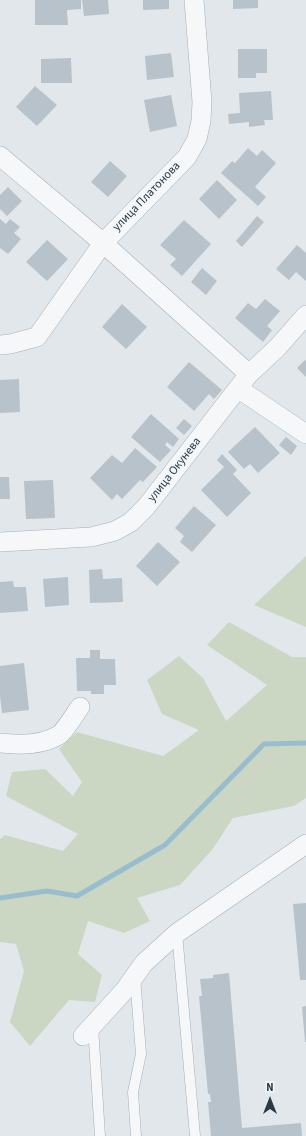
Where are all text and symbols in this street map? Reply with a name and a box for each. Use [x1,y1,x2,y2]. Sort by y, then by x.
street label: улица Платонова [110,159,184,235]
street label: улица Окунева [145,435,205,505]
north arrow [250,1080,290,1120]
text: N [266,1080,274,1095]

